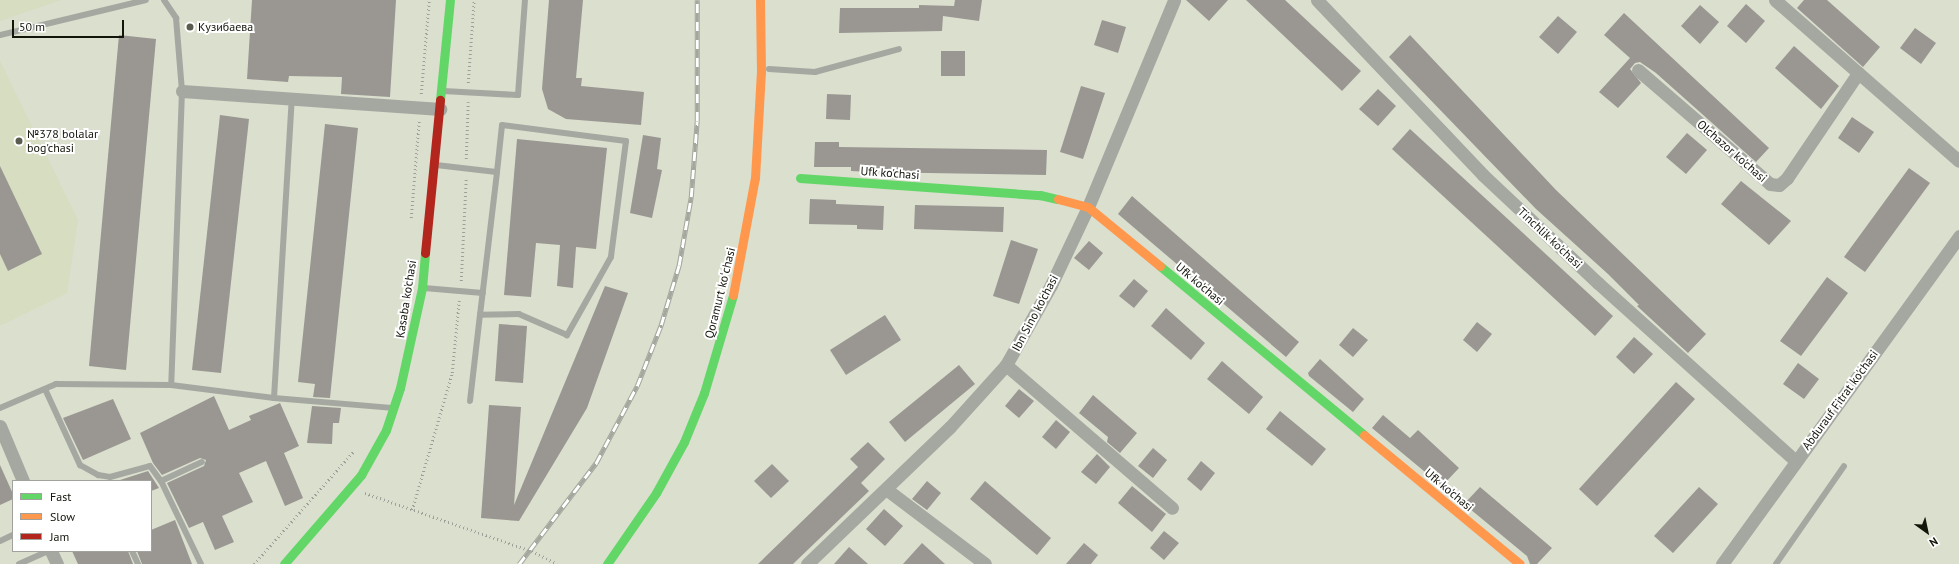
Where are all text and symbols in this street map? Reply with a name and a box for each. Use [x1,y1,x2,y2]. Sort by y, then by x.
scale bar [14,12,126,38]
text: 50 m [19,19,45,34]
place label: Кузибаева [198,20,253,34]
marker: Кузибаева [185,22,195,32]
street label: Olchazor ko'chasi [1694,117,1770,185]
place label: №378 bolalar bog'chasi [27,127,98,155]
marker: №378 bolalar bog'chasi [14,136,24,146]
street label: Ufk ko'chasi [860,164,920,182]
street label: Tinchlik ko'chasi [1515,204,1585,272]
street label: Qoramurt koʻchasi [702,246,738,340]
street label: Kasaba ko'chasi [393,259,419,339]
street label: Ufk ko'chasi [1173,259,1227,309]
street label: Ibn Sino ko'chasi [1009,272,1061,354]
street label: Abdurauf Fitrat ko'chasi [1799,347,1881,453]
street label: Ufk ko'chasi [1422,465,1476,515]
legend [12,480,152,552]
text: Fast [50,489,71,504]
text: Slow [50,509,75,524]
north arrow [1907,512,1947,552]
text: Jam [50,529,69,544]
text: N [1927,534,1940,550]

